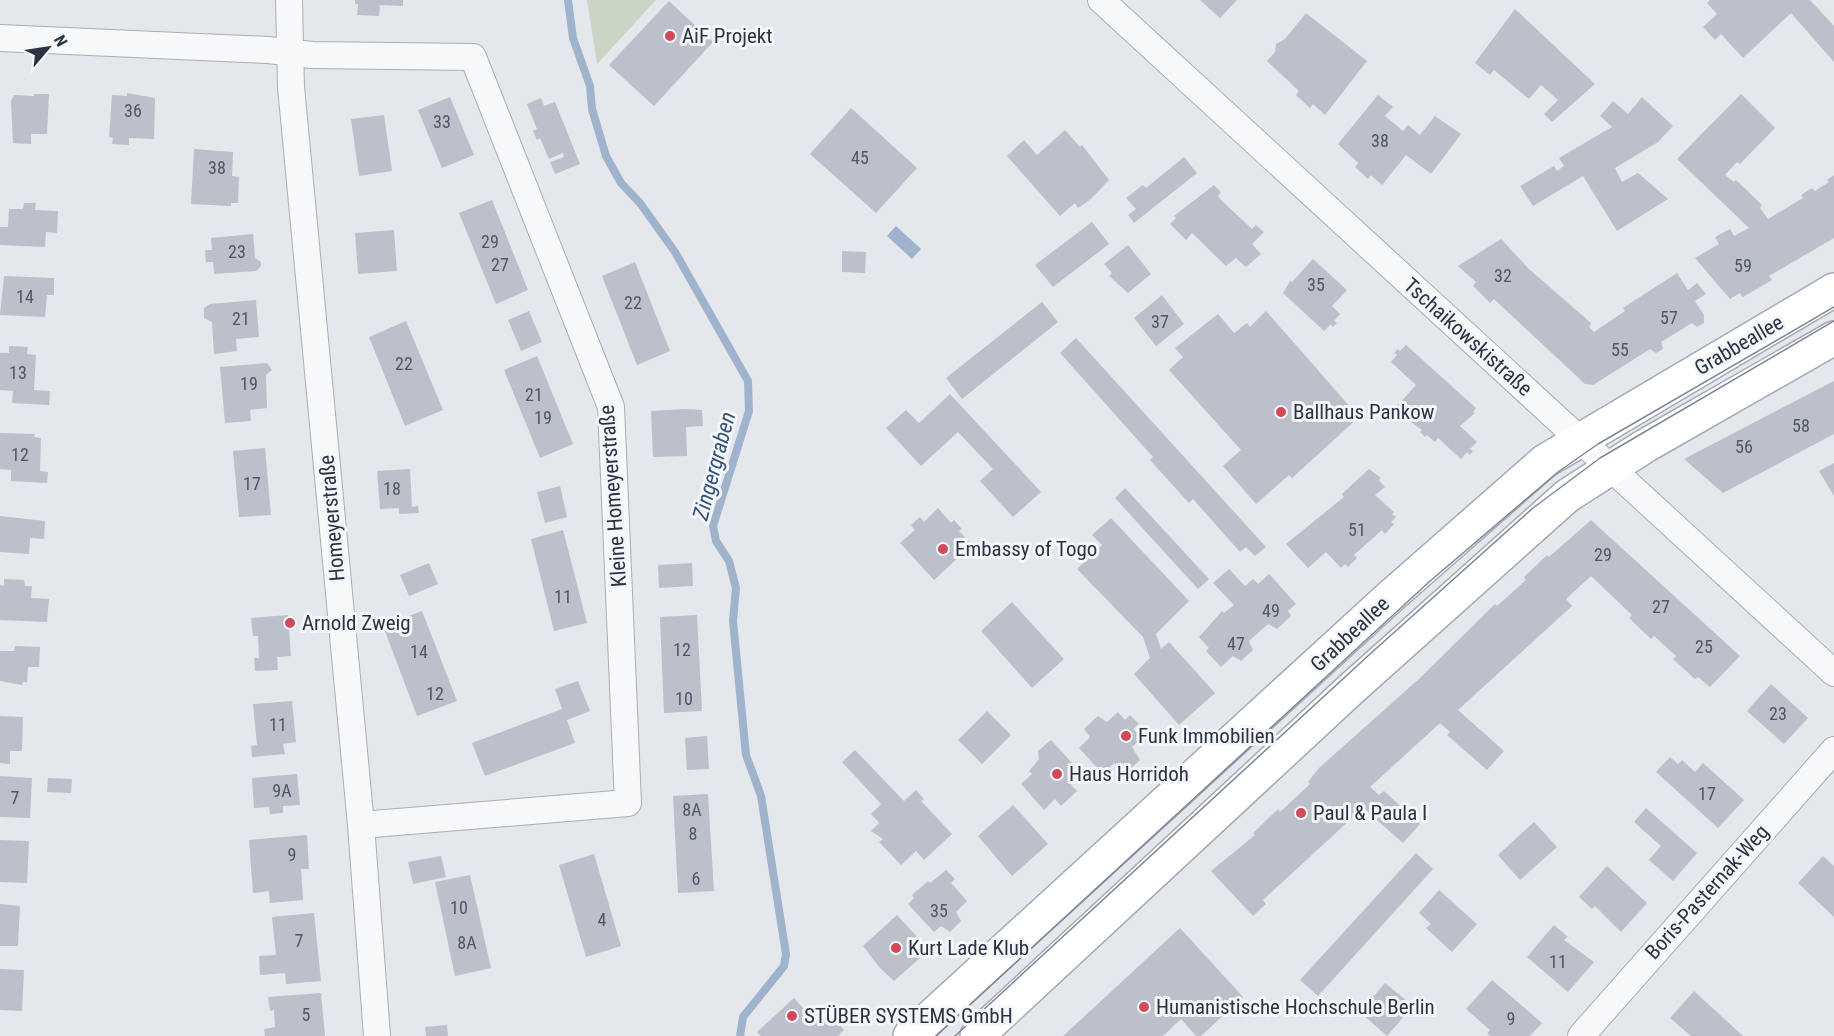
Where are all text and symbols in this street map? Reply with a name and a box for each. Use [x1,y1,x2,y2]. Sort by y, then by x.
north arrow [18,18,78,78]
place label: AiF Projekt [682,24,772,48]
marker: AiF Projekt [663,29,677,43]
text: N [50,32,71,50]
house number: 36 [124,100,142,121]
house number: 33 [433,111,451,132]
house number: 38 [1371,130,1389,151]
house number: 45 [851,147,869,168]
house number: 38 [208,157,226,178]
house number: 29 [481,231,499,252]
house number: 23 [228,241,246,262]
house number: 27 [491,254,509,275]
house number: 59 [1734,255,1752,276]
house number: 32 [1494,265,1512,286]
street label: Tschaikowskistraße [1399,273,1537,401]
house number: 35 [1307,274,1325,295]
house number: 14 [16,286,34,307]
house number: 22 [624,292,642,313]
house number: 57 [1660,307,1678,328]
house number: 21 [232,308,250,329]
street label: Grabbeallee [1690,310,1788,380]
house number: 37 [1151,311,1169,332]
house number: 55 [1611,339,1629,360]
house number: 22 [395,353,413,374]
house number: 13 [9,362,27,383]
house number: 19 [240,373,258,394]
house number: 21 [525,384,543,405]
place label: Ballhaus Pankow [1293,400,1435,424]
street label: Kleine Homeyerstraße [595,404,631,588]
marker: Ballhaus Pankow [1274,405,1288,419]
house number: 19 [534,407,552,428]
water label: Zingergraben [687,409,740,524]
house number: 58 [1792,415,1810,436]
house number: 56 [1735,436,1753,457]
house number: 12 [11,444,29,465]
street label: Homeyerstraße [315,454,349,582]
house number: 17 [243,473,261,494]
house number: 18 [383,478,401,499]
house number: 51 [1348,519,1366,540]
place label: Embassy of Togo [955,537,1097,561]
marker: Embassy of Togo [936,542,950,556]
house number: 29 [1594,544,1612,565]
house number: 11 [554,586,572,607]
street label: Grabbeallee [1306,592,1394,676]
house number: 27 [1652,596,1670,617]
house number: 49 [1262,600,1280,621]
place label: Arnold Zweig [302,611,411,635]
marker: Arnold Zweig [283,616,297,630]
house number: 47 [1227,633,1245,654]
house number: 25 [1695,636,1713,657]
house number: 12 [673,639,691,660]
house number: 14 [410,641,428,662]
house number: 12 [426,683,444,704]
house number: 10 [675,688,693,709]
house number: 23 [1769,703,1787,724]
house number: 11 [269,714,287,735]
place label: Funk Immobilien [1138,724,1275,748]
marker: Funk Immobilien [1119,729,1133,743]
place label: Haus Horridoh [1069,762,1189,786]
marker: Haus Horridoh [1050,767,1064,781]
house number: 9A [272,780,292,801]
house number: 17 [1698,783,1716,804]
house number: 7 [11,787,20,808]
house number: 8A [682,799,702,820]
place label: Paul & Paula I [1313,801,1427,825]
marker: Paul & Paula I [1294,806,1308,820]
street label: Boris-Pasternak-Weg [1640,820,1774,964]
house number: 8 [689,823,697,844]
house number: 9 [288,844,296,865]
house number: 6 [692,868,700,889]
house number: 10 [450,897,468,918]
house number: 35 [930,900,948,921]
house number: 4 [598,909,607,930]
house number: 7 [295,930,304,951]
house number: 8A [457,932,477,953]
place label: Kurt Lade Klub [908,936,1029,960]
marker: Kurt Lade Klub [889,941,903,955]
house number: 11 [1549,951,1567,972]
place label: Humanistische Hochschule Berlin [1156,995,1435,1019]
marker: Humanistische Hochschule Berlin [1137,1000,1151,1014]
house number: 5 [302,1004,311,1025]
place label: STÜBER SYSTEMS GmbH [804,1004,1013,1028]
house number: 9 [1507,1008,1515,1029]
marker: STÜBER SYSTEMS GmbH [785,1009,799,1023]

